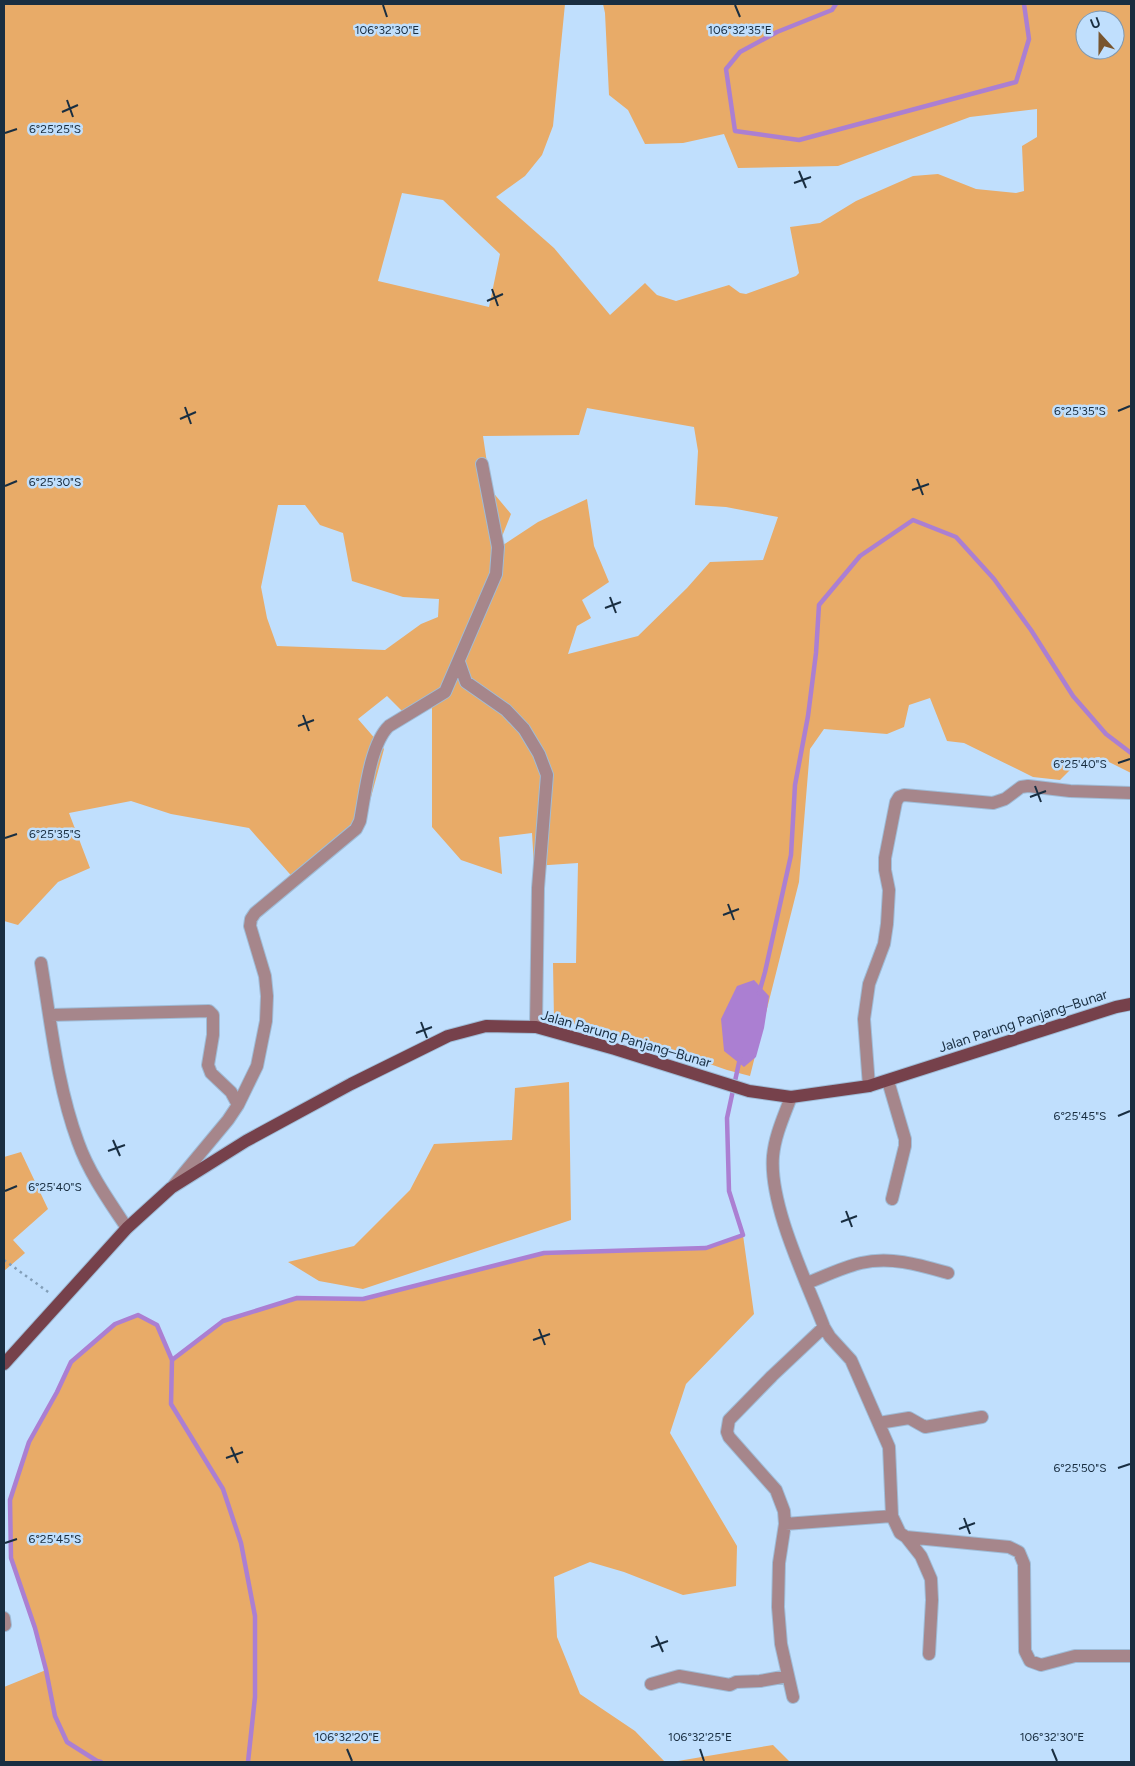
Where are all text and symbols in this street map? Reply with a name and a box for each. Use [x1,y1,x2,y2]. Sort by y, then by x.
north arrow [1075,10,1125,60]
text: U [1088,14,1103,33]
text: 106°32'30"E [355,23,419,37]
text: 106°32'35"E [708,23,772,37]
text: 6°25'25"S [29,122,81,136]
text: 6°25'35"S [1054,404,1106,418]
text: 6°25'30"S [29,475,81,489]
text: 6°25'40"S [1053,757,1107,771]
text: 6°25'35"S [29,827,81,841]
street label: Jalan Parung Panjang–Bunar [936,986,1110,1056]
street label: Jalan Parung Panjang–Bunar [539,1006,713,1072]
text: 6°25'45"S [1054,1109,1106,1123]
text: 6°25'40"S [28,1180,82,1194]
text: 6°25'50"S [1053,1461,1107,1475]
text: 6°25'45"S [29,1532,81,1546]
text: 106°32'20"E [315,1730,379,1744]
text: 106°32'25"E [668,1730,732,1744]
text: 106°32'30"E [1020,1730,1084,1744]

